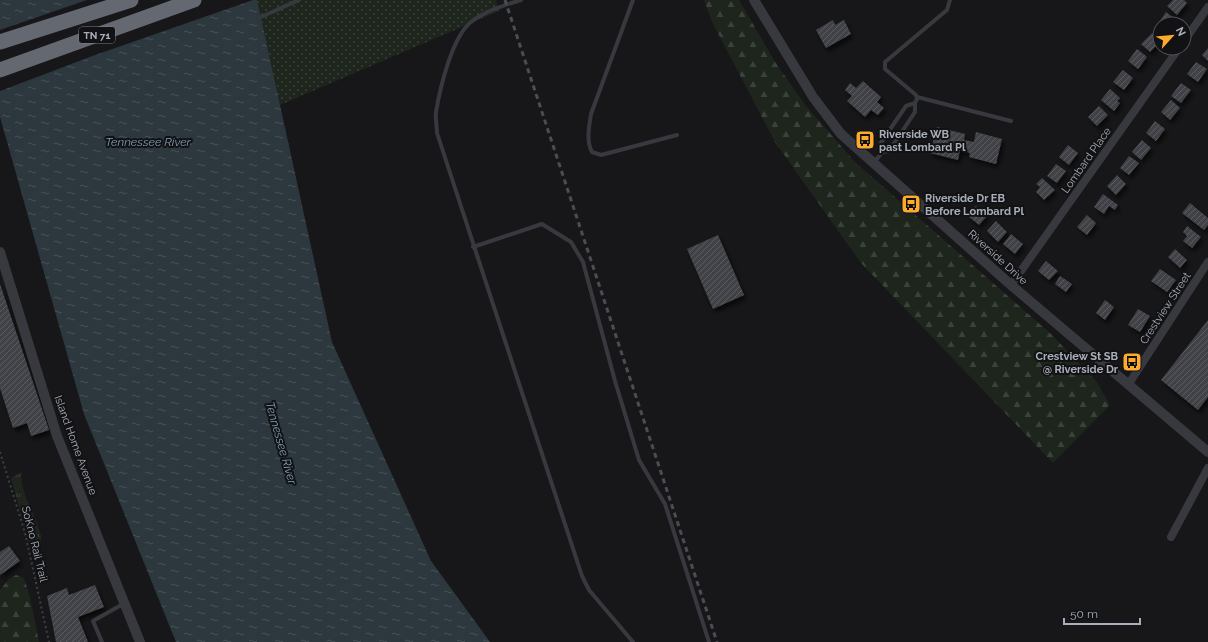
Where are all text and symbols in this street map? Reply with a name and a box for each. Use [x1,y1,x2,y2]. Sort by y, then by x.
north arrow [1152,16,1192,56]
text: N [1173,25,1188,38]
road number: TN 71 [79,27,115,43]
street label: Lombard Place [1059,124,1114,196]
place label: Riverside WB past Lombard Pl [879,128,966,154]
bus stop icon: Riverside WB past Lombard Pl [854,129,876,151]
water label: Tennessee River [105,135,192,149]
place label: Riverside Dr EB Before Lombard Pl [925,192,1024,218]
bus stop icon: Riverside Dr EB Before Lombard Pl [900,193,922,215]
street label: Riverside Drive [965,227,1030,288]
street label: Crestview Street [1137,270,1194,347]
place label: Crestview St SB @ Riverside Dr [1036,350,1119,376]
bus stop icon: Crestview St SB @ Riverside Dr [1121,351,1143,373]
street label: Island Home Avenue [51,394,100,497]
water label: Tennessee River [262,400,300,487]
street label: SoKno Rail Trail [19,505,50,583]
scale bar [1064,600,1140,626]
text: 50 m [1070,607,1098,621]

